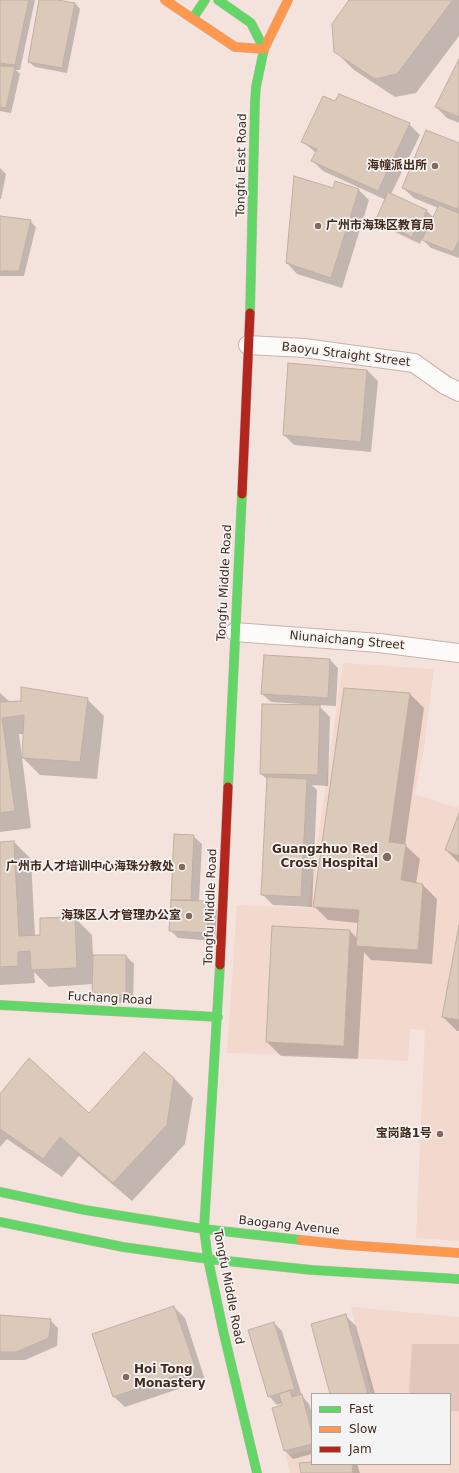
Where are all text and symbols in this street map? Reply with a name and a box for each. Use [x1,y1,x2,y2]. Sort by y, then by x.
street label: Tongfu East Road [234,113,250,217]
place label: 海幢派出所 [367,159,427,173]
marker: 海幢派出所 [430,161,440,171]
place label: 广州市海珠区教育局 [326,219,434,233]
marker: 广州市海珠区教育局 [313,221,323,231]
street label: Baoyu Straight Street [281,340,411,370]
street label: Tongfu Middle Road [215,524,235,642]
street label: Niunaichang Street [289,629,405,653]
place label: Guangzhuo Red Cross Hospital [272,843,378,871]
street label: Tongfu Middle Road [202,848,220,966]
marker: Guangzhuo Red Cross Hospital [381,851,393,863]
place label: 广州市人才培训中心海珠分教处 [6,860,174,874]
marker: 广州市人才培训中心海珠分教处 [177,862,187,872]
place label: 海珠区人才管理办公室 [61,909,181,923]
marker: 海珠区人才管理办公室 [184,911,194,921]
street label: Fuchang Road [67,990,153,1008]
place label: 宝岗路1号 [376,1127,432,1141]
marker: 宝岗路1号 [435,1129,445,1139]
street label: Baogang Avenue [238,1214,340,1238]
street label: Tongfu Middle Road [210,1228,246,1346]
place label: Hoi Tong Monastery [134,1363,206,1391]
marker: Hoi Tong Monastery [121,1372,131,1382]
legend [311,1393,451,1465]
text: Fast [349,1402,373,1416]
text: Slow [349,1422,377,1436]
text: Jam [349,1442,372,1456]

